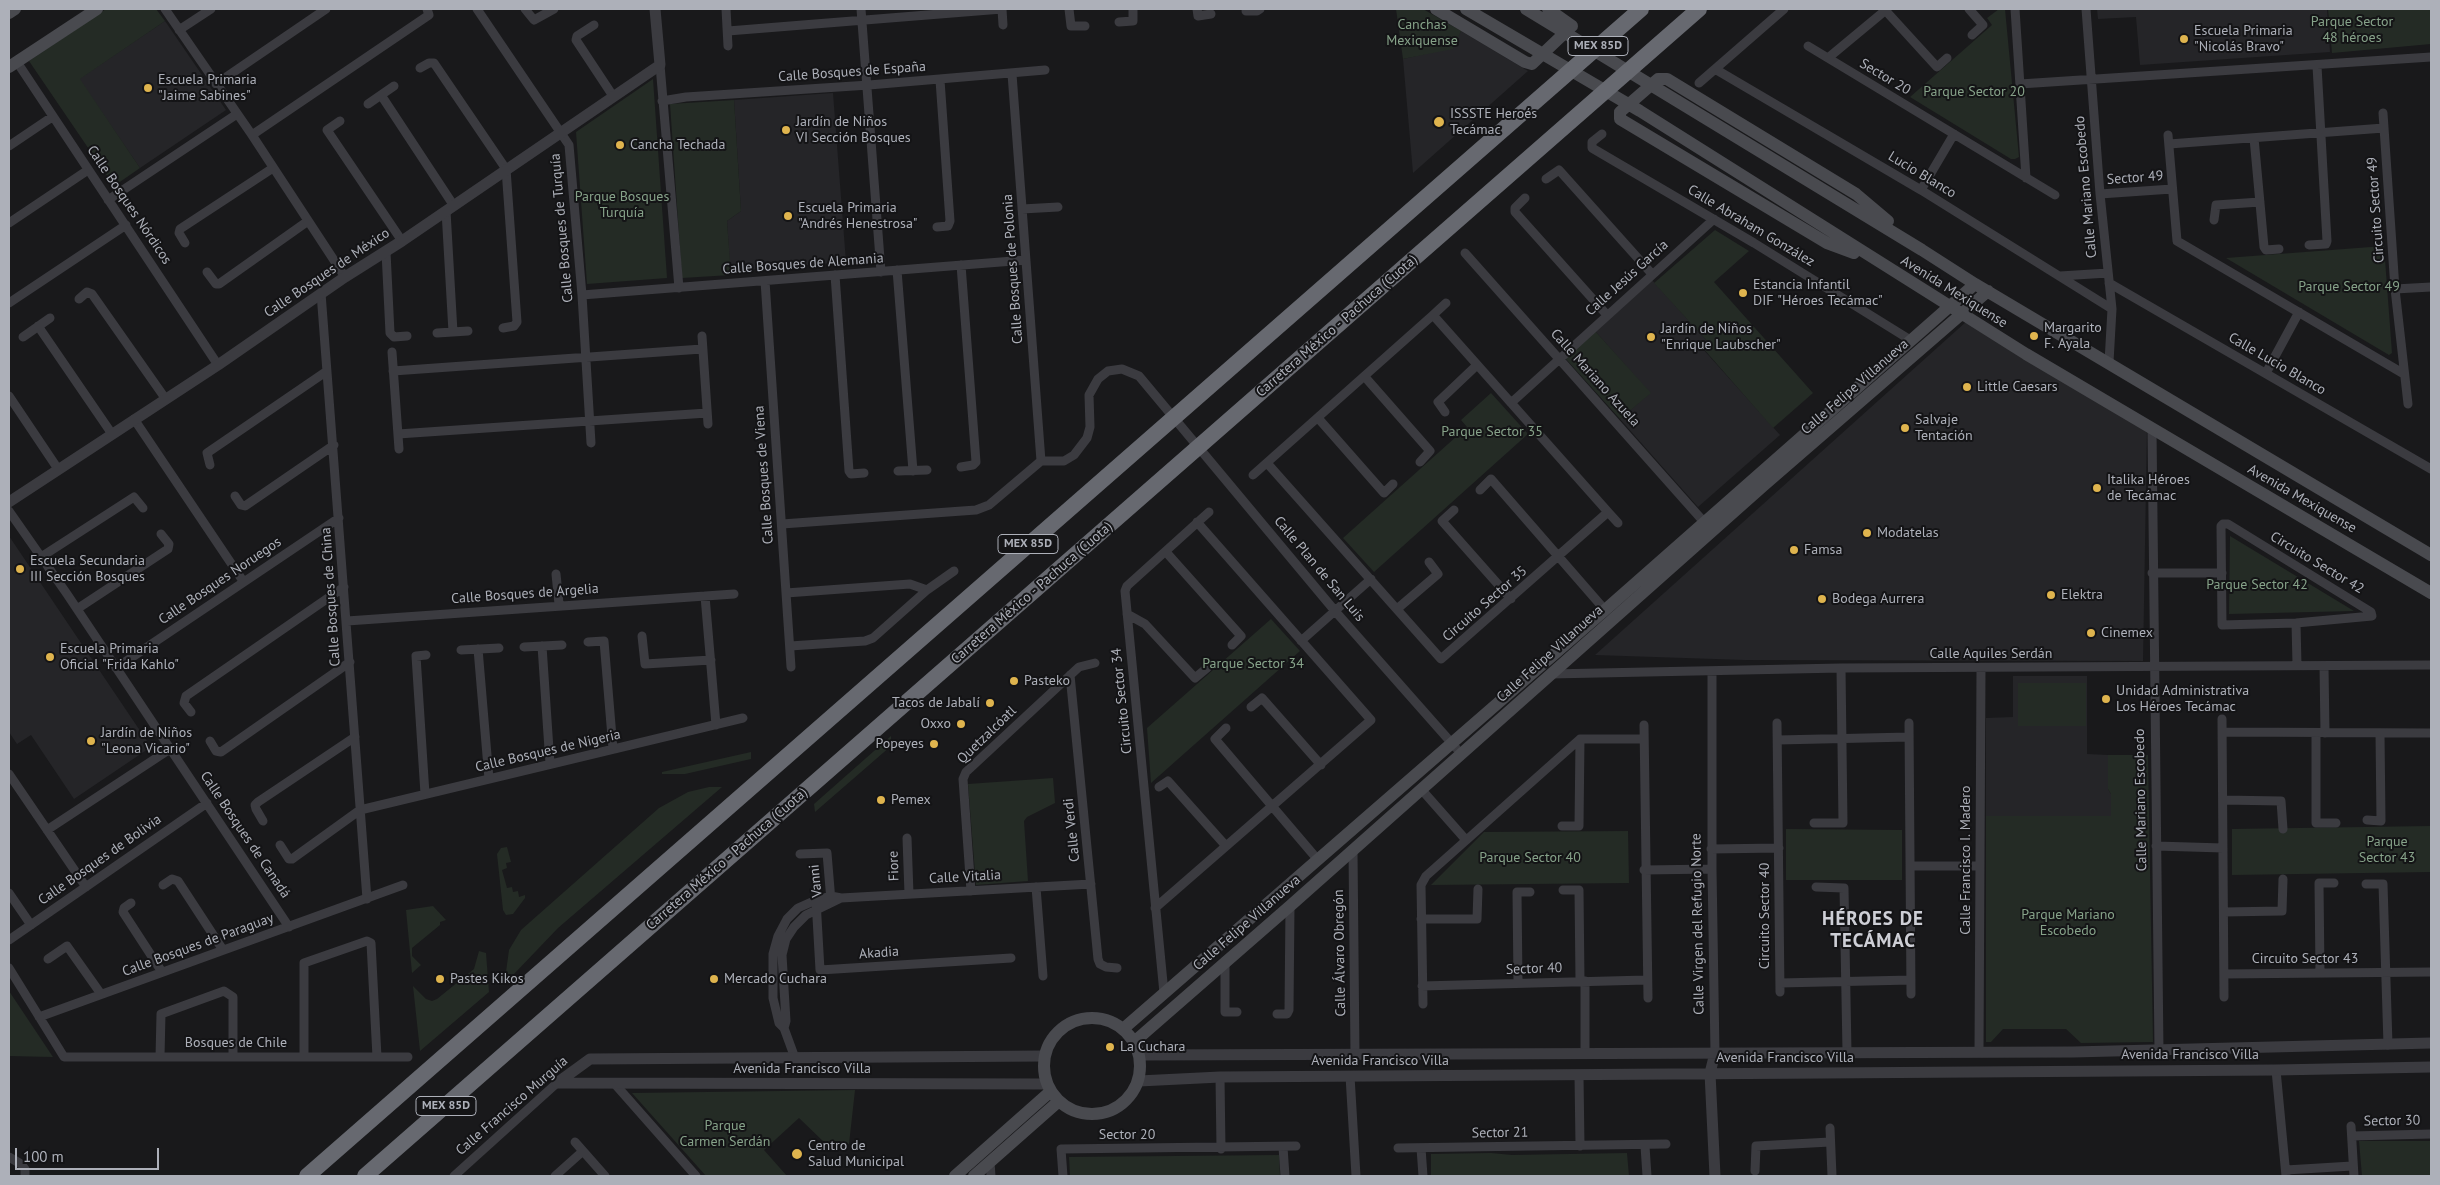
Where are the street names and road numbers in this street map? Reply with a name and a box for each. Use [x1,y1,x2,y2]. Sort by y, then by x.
road number: MEX 85D [1568,36,1628,56]
street label: Sector 20 [1856,55,1914,99]
street label: Calle Bosques de España [778,58,926,86]
street label: Calle Mariano Escobedo [2071,115,2101,259]
street label: Calle Bosques Nórdicos [83,142,175,268]
street label: Lucio Blanco [1885,148,1959,202]
street label: Calle Bosques de Turquía [547,153,577,303]
street label: Circuito Sector 49 [2364,156,2388,264]
street label: Sector 49 [2106,168,2164,188]
street label: Calle Abraham González [1684,181,1818,271]
street label: Calle Bosques de Polonia [999,193,1027,345]
street label: Calle Bosques de México [261,225,393,321]
street label: Calle Jesús García [1582,237,1672,319]
street label: Calle Bosques de Alemania [722,250,884,278]
street label: Carretera México - Pachuca (Cuota) [1253,251,1421,401]
street label: Avenida Mexiquense [1898,252,2010,332]
street label: Calle Mariano Azuela [1547,326,1643,430]
street label: Calle Lucio Blanco [2225,329,2329,399]
street label: Calle Felipe Villanueva [1798,336,1912,438]
street label: Calle Bosques de Viena [751,405,777,545]
street label: Avenida Mexiquense [2245,461,2359,537]
street label: Calle Plan de San Luis [1270,513,1368,625]
street label: Carretera México - Pachuca (Cuota) [948,518,1116,668]
street label: Calle Bosques de China [318,527,344,667]
street label: Circuito Sector 42 [2267,528,2367,598]
street label: Calle Bosques Noruegos [156,534,284,628]
road number: MEX 85D [998,534,1058,554]
street label: Circuito Sector 35 [1439,563,1531,645]
street label: Calle Bosques de Argelia [451,580,599,608]
street label: Calle Felipe Villanueva [1494,602,1606,706]
street label: Calle Aquiles Serdán [1930,646,2052,662]
street label: Circuito Sector 34 [1108,647,1136,755]
street label: Quetzalcóatl [954,703,1020,767]
street label: Calle Bosques de Nigeria [474,726,622,776]
street label: Calle Mariano Escobedo [2131,729,2151,871]
street label: Calle Bosques de Canadá [196,768,294,902]
street label: Carretera México - Pachuca (Cuota) [643,784,811,934]
street label: Calle Francisco I. Madero [1958,785,1974,935]
street label: Calle Verdi [1060,797,1084,863]
street label: Calle Bosques de Bolivia [35,811,165,909]
street label: Calle Virgen del Refugio Norte [1688,833,1708,1015]
street label: Fiore [885,851,903,881]
street label: Circuito Sector 40 [1757,863,1773,969]
street label: Vanni [806,864,826,898]
street label: Calle Vitalia [929,867,1001,887]
street label: Calle Felipe Villanueva [1190,872,1304,974]
street label: Calle Álvaro Obregón [1330,889,1350,1017]
street label: Calle Bosques de Paraguay [120,910,276,980]
street label: Akadia [858,943,900,963]
street label: Circuito Sector 43 [2252,951,2358,967]
street label: Sector 40 [1505,960,1563,978]
street label: Bosques de Chile [185,1035,287,1051]
street label: Avenida Francisco Villa [2121,1047,2259,1063]
street label: Avenida Francisco Villa [1716,1050,1854,1066]
street label: Calle Francisco Murguía [453,1053,571,1159]
street label: Avenida Francisco Villa [1311,1053,1449,1069]
street label: Avenida Francisco Villa [733,1061,871,1077]
road number: MEX 85D [416,1096,476,1116]
street label: Sector 30 [2364,1112,2420,1130]
street label: Sector 21 [1472,1124,1528,1142]
street label: Sector 20 [1099,1127,1155,1143]

